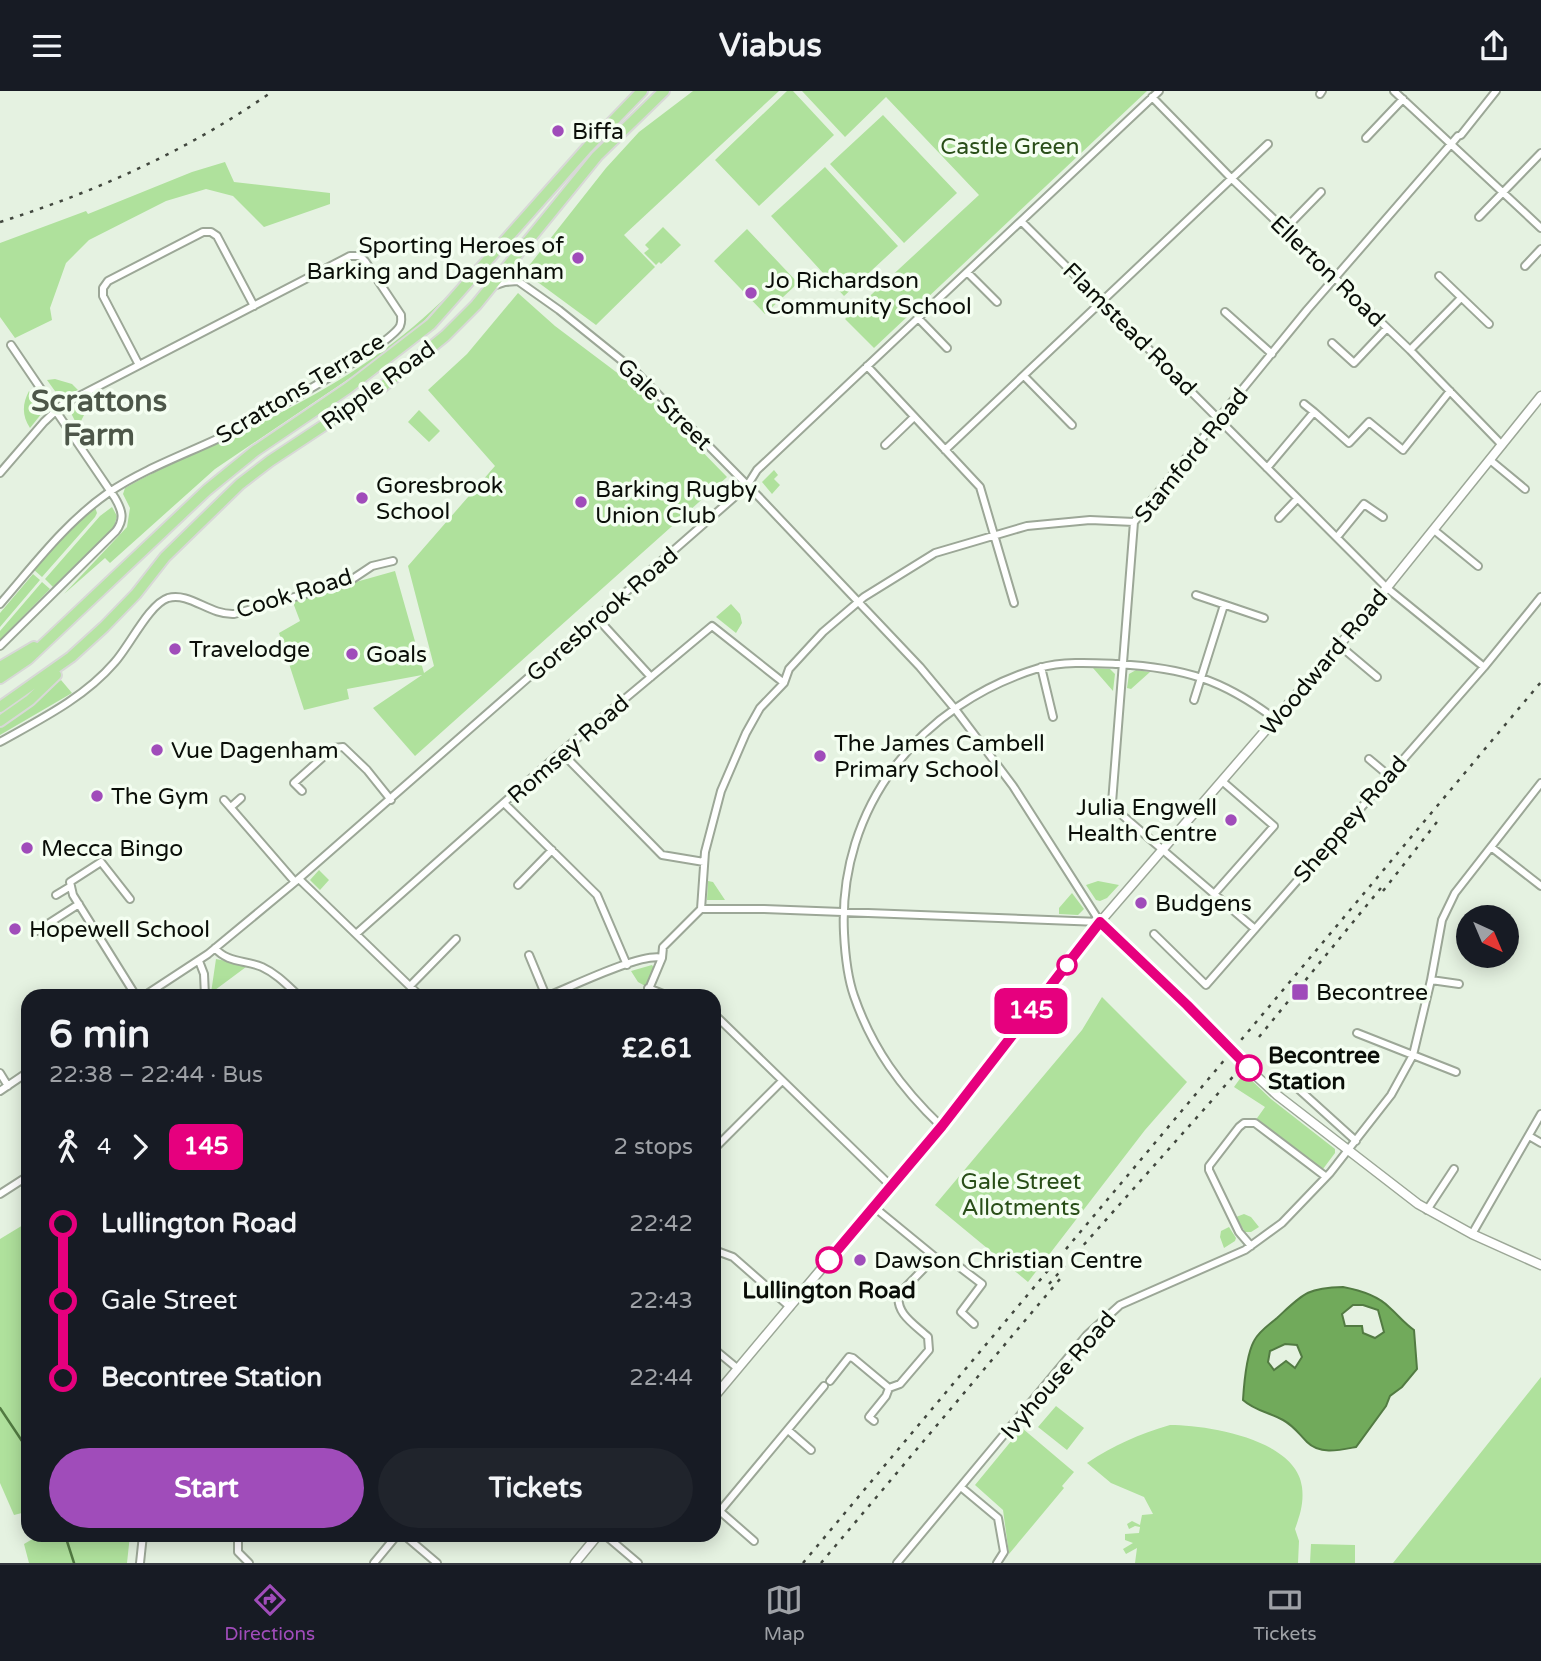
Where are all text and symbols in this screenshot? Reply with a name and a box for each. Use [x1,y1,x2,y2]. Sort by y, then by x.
icon: menu [28,27,66,65]
text: Viabus [719,27,822,65]
icon: share [1475,27,1513,65]
place label: Biffa [572,118,624,146]
marker: Biffa [550,123,566,139]
park label: Castle Green [940,133,1080,161]
street label: Ellerton Road [1264,210,1390,333]
place label: Sporting Heroes of Barking and Dagenham [307,232,564,286]
marker: Sporting Heroes of Barking and Dagenham [570,250,586,266]
street label: Flamstead Road [1057,257,1202,402]
place label: Jo Richardson Community School [765,267,972,321]
marker: Jo Richardson Community School [743,285,759,301]
street label: Scrattons Terrace [211,328,390,450]
street label: Ripple Road [316,335,441,436]
street label: Gale Street [611,353,718,457]
district label: Scrattons Farm [31,383,167,454]
street label: Stamford Road [1129,383,1255,529]
place label: Goresbrook School [376,472,503,526]
place label: Barking Rugby Union Club [595,476,757,530]
marker: Goresbrook School [354,490,370,506]
marker: Barking Rugby Union Club [573,494,589,510]
street label: Goresbrook Road [521,541,684,688]
street label: Cook Road [233,563,356,625]
street label: Woodward Road [1255,584,1394,742]
place label: Travelodge [189,636,310,664]
marker: Travelodge [167,641,183,657]
place label: Goals [366,641,427,669]
marker: Goals [344,646,360,662]
street label: Romsey Road [502,689,635,810]
place label: The James Cambell Primary School [834,730,1045,784]
place label: Vue Dagenham [171,737,339,765]
marker: Vue Dagenham [149,742,165,758]
marker: The James Cambell Primary School [812,748,828,764]
street label: Sheppey Road [1288,750,1414,889]
place label: The Gym [111,783,209,811]
marker: The Gym [89,788,105,804]
place label: Julia Engwell Health Centre [1067,794,1217,848]
marker: Julia Engwell Health Centre [1223,812,1239,828]
place label: Mecca Bingo [41,835,183,863]
marker: Mecca Bingo [19,840,35,856]
place label: Budgens [1155,890,1252,918]
marker: Budgens [1133,895,1149,911]
north arrow [1456,905,1519,968]
map controls [1456,905,1519,968]
place label: Hopewell School [29,916,210,944]
marker: Hopewell School [7,921,23,937]
unlabelled marker [1057,955,1077,975]
place label: Becontree [1316,979,1428,1007]
marker: Becontree [1290,982,1310,1002]
line badge: 145 [991,988,1071,1034]
text: 145 [1008,996,1054,1025]
text: 6 min [49,1012,150,1058]
text: £2.61 [622,1033,693,1064]
place label: Becontree Station [1268,1042,1380,1096]
marker: Becontree Station [1236,1055,1262,1081]
text: 22:38 – 22:44 · Bus [49,1061,263,1089]
icon: walk [49,1128,87,1166]
icon: forward [121,1128,159,1166]
text: 145 [183,1132,229,1161]
text: 4 [97,1133,111,1161]
text: 2 stops [613,1133,693,1161]
park label: Gale Street Allotments [961,1168,1082,1222]
text: Lullington Road [101,1208,297,1239]
text: 22:42 [629,1210,693,1238]
marker: Lullington Road [816,1247,842,1273]
place label: Dawson Christian Centre [874,1247,1143,1275]
marker: Dawson Christian Centre [852,1252,868,1268]
place label: Lullington Road [742,1277,916,1305]
text: Gale Street [101,1285,238,1316]
text: 22:43 [629,1287,693,1315]
street label: Ivyhouse Road [995,1306,1122,1445]
text: Becontree Station [101,1362,322,1393]
text: 22:44 [629,1364,693,1392]
button: Start [49,1448,364,1528]
button: Tickets [378,1448,693,1528]
tab: Directions [224,1581,315,1645]
tab: Map [764,1581,805,1645]
tab: Tickets [1253,1581,1317,1645]

